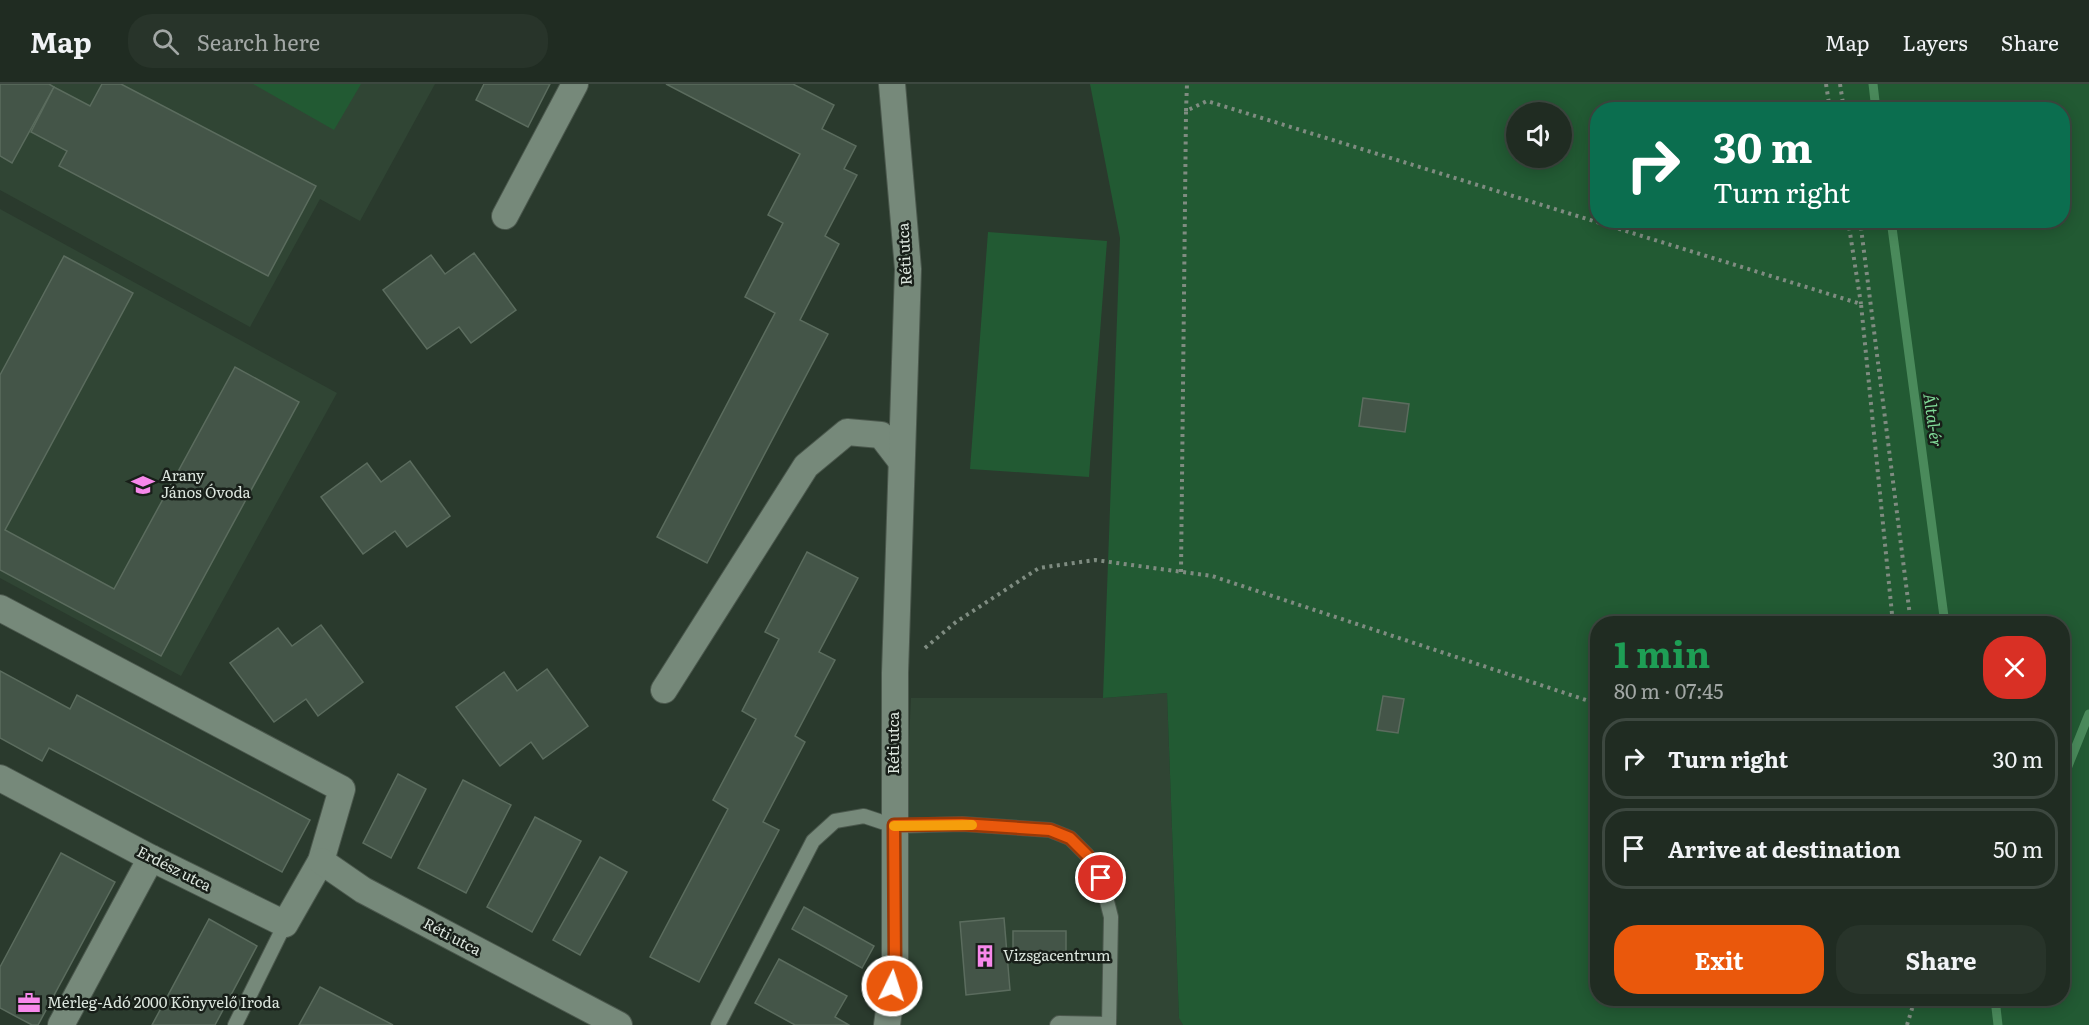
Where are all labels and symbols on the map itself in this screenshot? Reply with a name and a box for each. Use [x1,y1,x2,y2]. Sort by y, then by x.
street label: Réti utca [890,221,917,286]
water label: Által-ér [1918,391,1950,448]
place label: Arany János Óvoda [161,463,252,503]
school or university icon: Arany János Óvoda [130,472,156,498]
street label: Réti utca [881,711,904,774]
street label: Erdész utca [133,839,217,897]
pin [1075,852,1126,903]
street label: Réti utca [420,911,487,961]
building icon: Vizsgacentrum [972,943,998,969]
place label: Vizsgacentrum [1003,943,1111,966]
position arrow [860,954,924,1018]
office icon: Mérleg-Adó 2000 Könyvelő Iroda [16,990,42,1016]
place label: Mérleg-Adó 2000 Könyvelő Iroda [47,990,281,1013]

